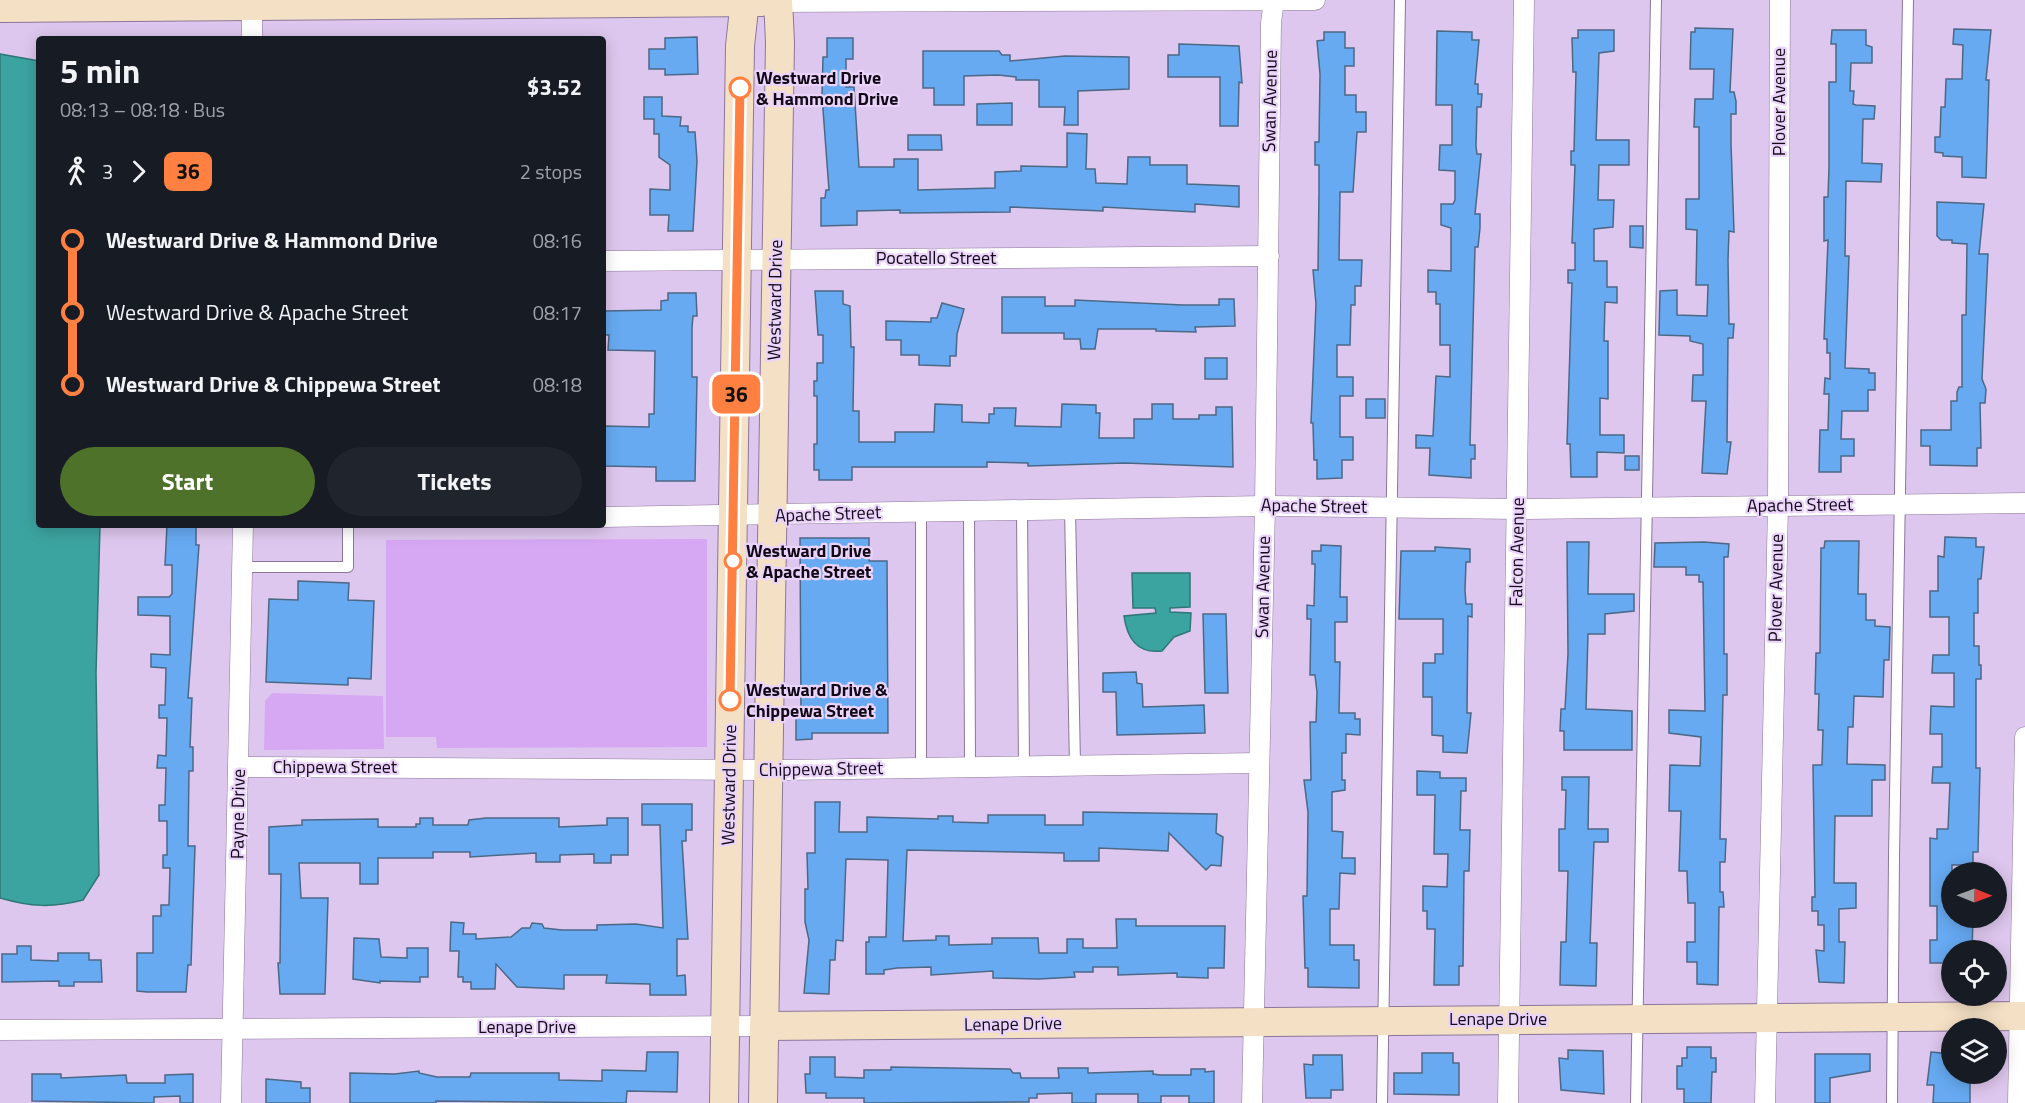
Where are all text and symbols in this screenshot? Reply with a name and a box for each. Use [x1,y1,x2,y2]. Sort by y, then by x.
text: 5 min [60,46,140,96]
street label: Plover Avenue [1765,48,1792,156]
street label: Swan Avenue [1255,50,1284,152]
place label: Westward Drive & Hammond Drive [756,64,898,112]
text: $3.52 [527,70,582,104]
marker: Westward Drive & Hammond Drive [729,77,751,99]
text: 08:13 – 08:18 · Bus [60,94,225,125]
icon: walk [60,155,93,188]
icon: forward [122,155,155,188]
text: 36 [176,155,200,187]
text: 3 [102,156,113,187]
text: 2 stops [520,156,582,187]
text: Westward Drive & Hammond Drive [106,223,438,257]
text: 08:16 [533,225,582,256]
street label: Westward Drive [760,239,789,361]
street label: Pocatello Street [876,244,997,271]
text: Westward Drive & Apache Street [106,295,408,329]
text: 08:17 [533,297,582,328]
text: Westward Drive & Chippewa Street [106,367,441,401]
text: 08:18 [533,369,582,400]
line badge: 36 [709,374,763,414]
text: 36 [724,378,748,410]
button: Start [60,447,315,516]
button: Tickets [327,447,582,516]
street label: Apache Street [1747,490,1854,519]
street label: Apache Street [1261,491,1368,520]
street label: Falcon Avenue [1502,497,1531,607]
street label: Apache Street [774,498,882,529]
street label: Plover Avenue [1761,534,1790,642]
street label: Swan Avenue [1248,536,1277,638]
place label: Westward Drive & Apache Street [746,537,872,585]
marker: Westward Drive & Apache Street [724,552,742,570]
place label: Westward Drive & Chippewa Street [746,676,888,724]
marker: Westward Drive & Chippewa Street [719,689,741,711]
street label: Westward Drive [714,724,743,846]
street label: Chippewa Street [273,753,398,780]
street label: Chippewa Street [759,754,884,783]
street label: Payne Drive [223,769,252,859]
north arrow [1941,862,2007,928]
map controls [1941,862,2007,1084]
button: locate [1941,940,2007,1006]
street label: Lenape Drive [1449,1005,1547,1032]
street label: Lenape Drive [964,1009,1062,1038]
street label: Lenape Drive [478,1013,576,1040]
button: layers [1941,1018,2007,1084]

